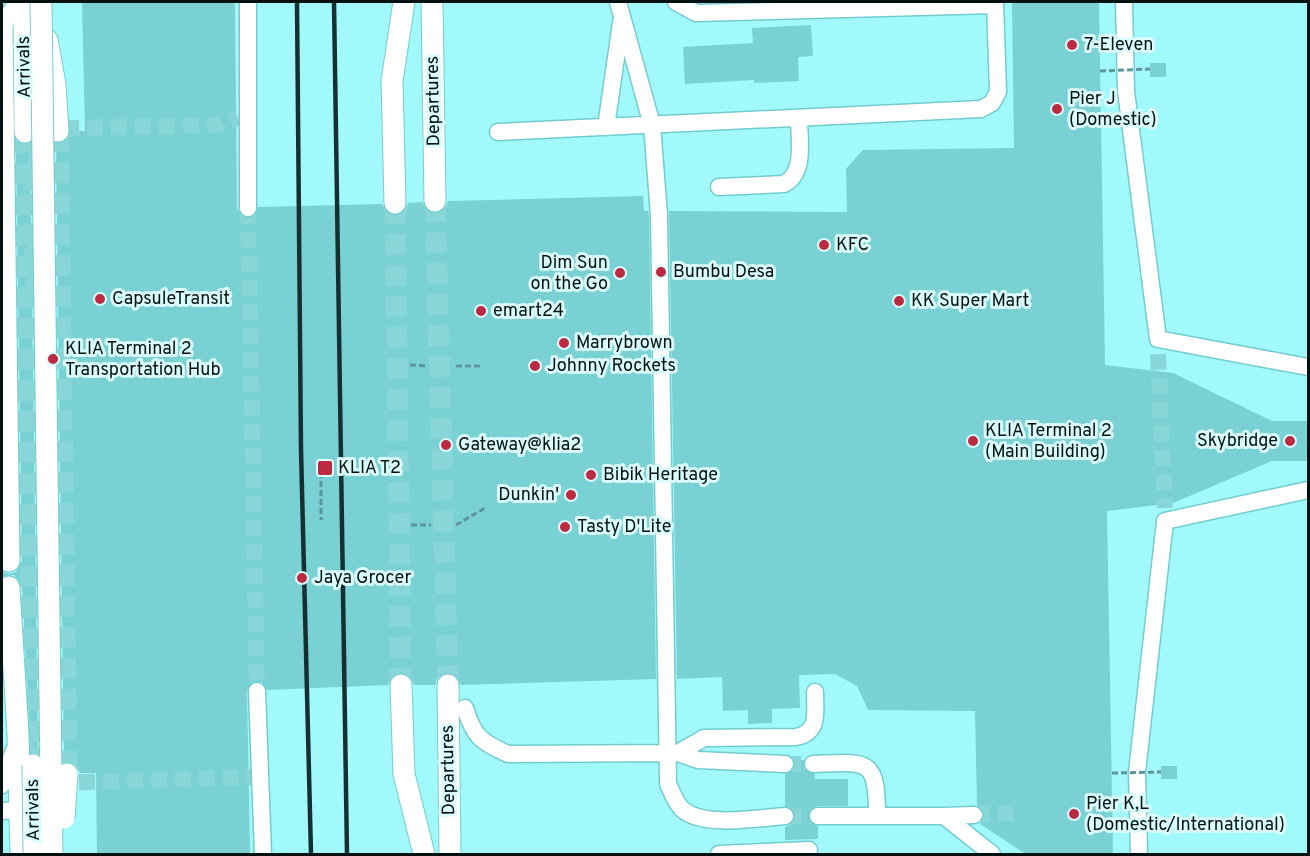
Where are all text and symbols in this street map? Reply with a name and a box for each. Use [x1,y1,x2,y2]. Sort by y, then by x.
place label: 7-Eleven [1084,34,1153,57]
street label: Arrivals [13,36,37,98]
marker: 7-Eleven [1065,38,1079,52]
street label: Departures [422,56,446,146]
place label: Pier J (Domestic) [1069,88,1157,132]
marker: Pier J (Domestic) [1050,102,1064,116]
place label: KFC [836,234,869,257]
marker: KFC [817,238,831,252]
place label: Dim Sun on the Go [530,252,608,296]
place label: Bumbu Desa [673,261,774,284]
marker: Bumbu Desa [654,265,668,279]
marker: Dim Sun on the Go [613,266,627,280]
place label: CapsuleTransit [112,288,230,311]
place label: KK Super Mart [911,290,1029,313]
marker: CapsuleTransit [93,292,107,306]
marker: KK Super Mart [892,294,906,308]
place label: emart24 [493,300,564,323]
marker: emart24 [474,304,488,318]
place label: Marrybrown [576,332,673,355]
marker: Marrybrown [557,336,571,350]
place label: KLIA Terminal 2 Transportation Hub [65,338,221,382]
marker: KLIA Terminal 2 Transportation Hub [46,352,60,366]
place label: Johnny Rockets [547,355,676,378]
marker: Johnny Rockets [528,359,542,373]
place label: KLIA Terminal 2 (Main Building) [985,420,1112,464]
place label: Skybridge [1197,430,1278,453]
place label: Gateway@klia2 [458,434,581,457]
marker: KLIA Terminal 2 (Main Building) [966,434,980,448]
marker: Skybridge [1283,434,1297,448]
marker: Gateway@klia2 [439,438,453,452]
place label: KLIA T2 [338,457,401,480]
marker: KLIA T2 [316,459,334,477]
place label: Bibik Heritage [603,464,718,487]
marker: Bibik Heritage [584,468,598,482]
place label: Dunkin' [498,484,559,507]
marker: Dunkin' [564,488,578,502]
place label: Tasty D'Lite [577,516,671,539]
marker: Tasty D'Lite [558,520,572,534]
place label: Jaya Grocer [314,567,411,590]
marker: Jaya Grocer [295,571,309,585]
street label: Departures [437,725,461,815]
street label: Arrivals [22,779,46,841]
place label: Pier K,L (Domestic/International) [1086,793,1285,837]
marker: Pier K,L (Domestic/International) [1067,807,1081,821]

